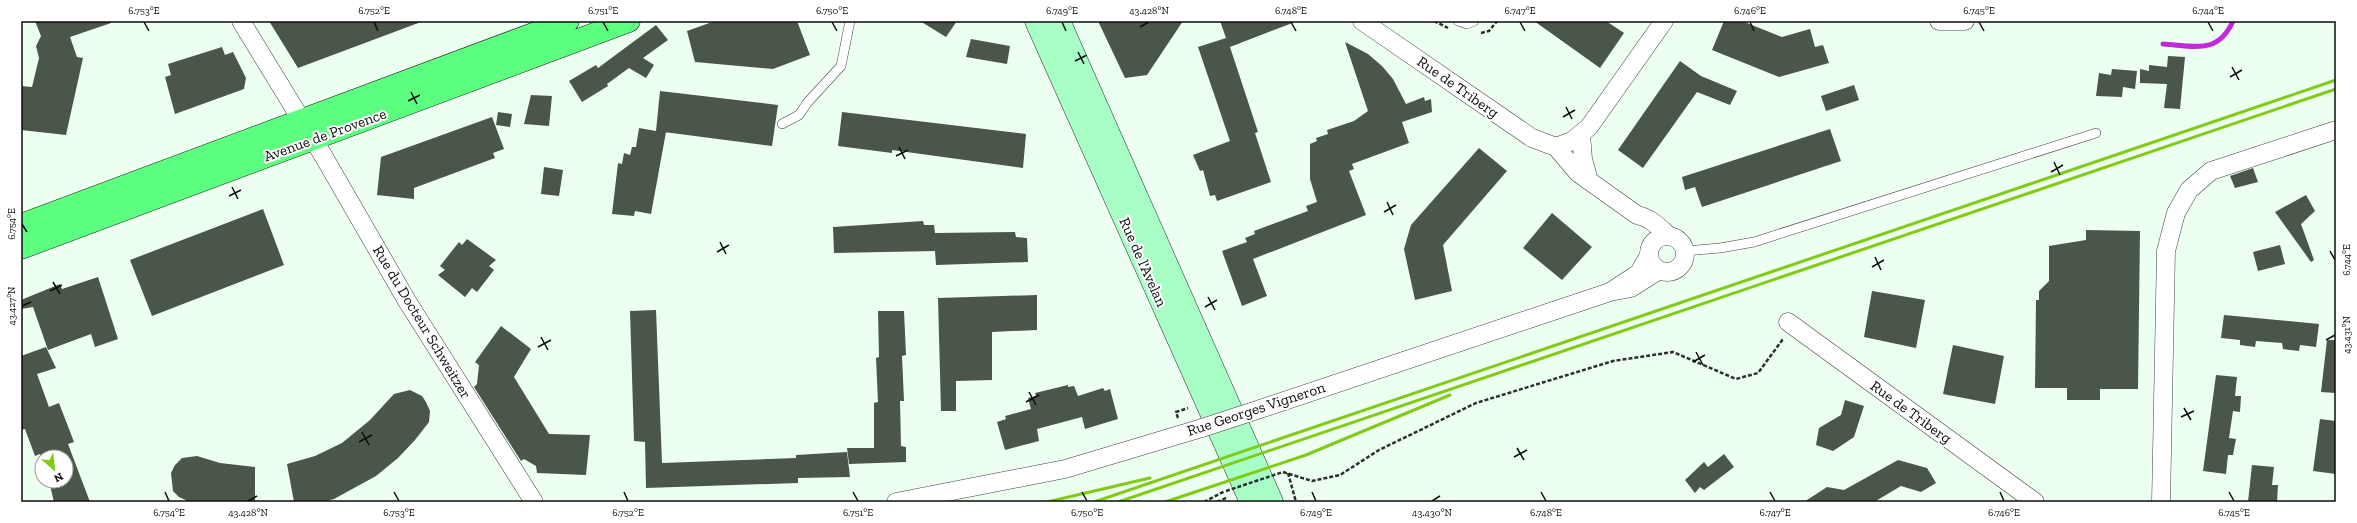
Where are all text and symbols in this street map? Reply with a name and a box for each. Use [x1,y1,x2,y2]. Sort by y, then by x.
text: 6.753°E [128,5,160,17]
text: 6.752°E [358,5,390,17]
text: 6.751°E [588,5,618,17]
text: 6.750°E [816,5,848,17]
text: 6.749°E [1046,5,1078,17]
text: 43.428°N [1129,5,1169,17]
text: 6.748°E [1275,5,1307,17]
text: 6.747°E [1504,5,1536,17]
text: 6.746°E [1734,5,1766,17]
text: 6.745°E [1963,5,1995,17]
text: 6.744°E [2192,5,2224,17]
street label: Rue de Triberg [1414,52,1502,122]
street label: Avenue de Provence [261,104,389,166]
text: 6.754°E [6,208,18,240]
street label: Rue de l'Avelan [1115,215,1171,310]
street label: Rue du Docteur Schweitzer [369,242,475,402]
text: 6.744°E [2341,244,2353,276]
text: 43.427°N [6,286,18,325]
text: 43.431°N [2341,316,2353,354]
street label: Rue de Triberg [1867,377,1955,447]
street label: Rue Georges Vigneron [1185,378,1328,440]
north arrow [34,449,74,489]
text: N [51,470,65,485]
text: 6.754°E [153,507,185,519]
text: 43.428°N [228,507,268,519]
text: 6.753°E [383,507,415,519]
text: 6.752°E [612,507,644,519]
text: 6.751°E [843,507,873,519]
text: 6.750°E [1071,507,1103,519]
text: 6.749°E [1300,507,1332,519]
text: 43.430°N [1412,507,1452,519]
text: 6.748°E [1530,507,1562,519]
text: 6.747°E [1759,507,1791,519]
text: 6.746°E [1988,507,2020,519]
text: 6.745°E [2218,507,2250,519]

